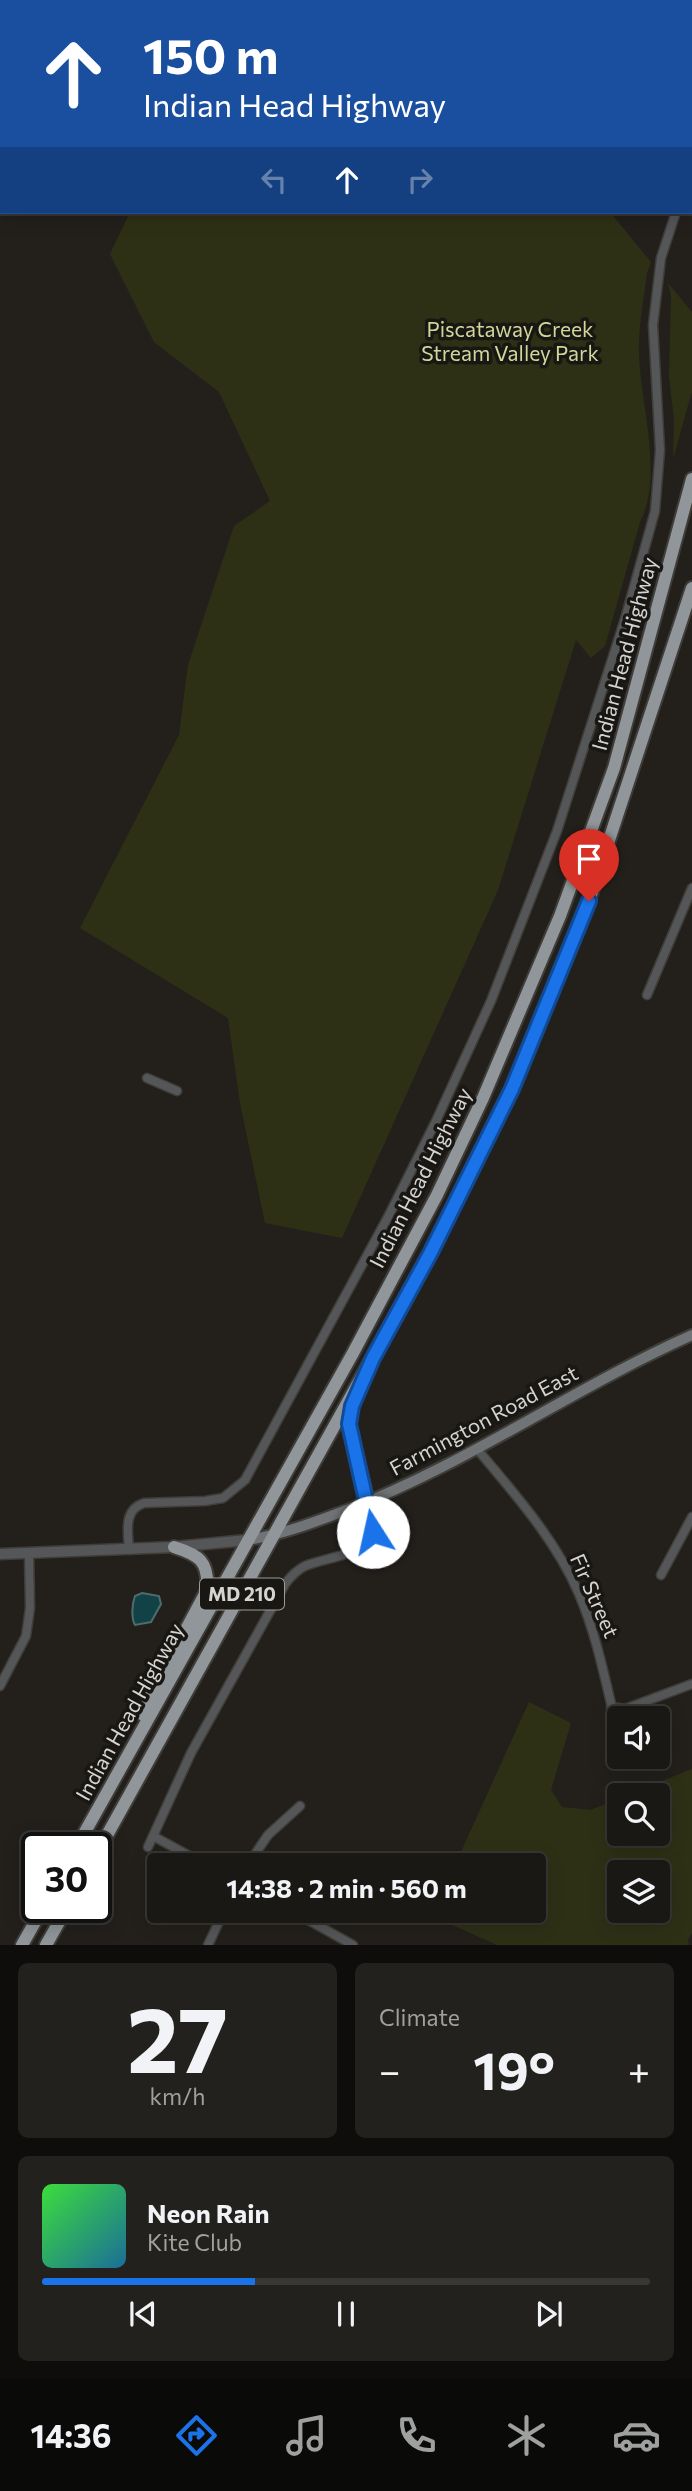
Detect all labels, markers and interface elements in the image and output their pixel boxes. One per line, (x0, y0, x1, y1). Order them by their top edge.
text: 150 m (143, 24, 278, 84)
icon: ahead (28, 28, 119, 119)
text: Indian Head Highway (143, 84, 446, 124)
icon: left (255, 161, 293, 199)
icon: ahead (328, 161, 366, 199)
icon: right (401, 161, 439, 199)
park label: Piscataway Creek Stream Valley Park (421, 316, 599, 365)
street label: Indian Head Highway (586, 554, 661, 753)
pin (559, 829, 619, 901)
icon: arrive (570, 840, 608, 878)
street label: Indian Head Highway (363, 1083, 476, 1272)
street label: Farmington Road East (385, 1359, 582, 1480)
position arrow (336, 1495, 410, 1569)
street label: Fir Street (566, 1550, 625, 1641)
road number: MD 210 (200, 1578, 284, 1610)
street label: Indian Head Highway (70, 1618, 188, 1804)
map controls (607, 1706, 670, 1923)
button: sound (607, 1706, 670, 1769)
button: search (607, 1783, 670, 1846)
speed limit sign: 30 (21, 1832, 112, 1923)
button: layers (607, 1860, 670, 1923)
text: 14:38 · 2 min · 560 m (226, 1872, 467, 1903)
text: 27 (127, 1980, 228, 2092)
text: Climate (379, 2003, 460, 2031)
text: 19° (473, 2037, 555, 2101)
text: − (379, 2046, 401, 2093)
text: + (628, 2046, 650, 2093)
text: km/h (150, 2082, 205, 2110)
text: Neon Rain (147, 2197, 270, 2228)
text: Kite Club (147, 2228, 242, 2256)
icon: previous (124, 2295, 162, 2333)
icon: pause (327, 2295, 365, 2333)
icon: next (530, 2295, 568, 2333)
icon: directions (172, 2411, 221, 2460)
icon: music (282, 2411, 331, 2460)
icon: phone (392, 2411, 441, 2460)
icon: climate (502, 2411, 551, 2460)
icon: car (612, 2411, 661, 2460)
text: 14:36 (31, 2415, 111, 2455)

